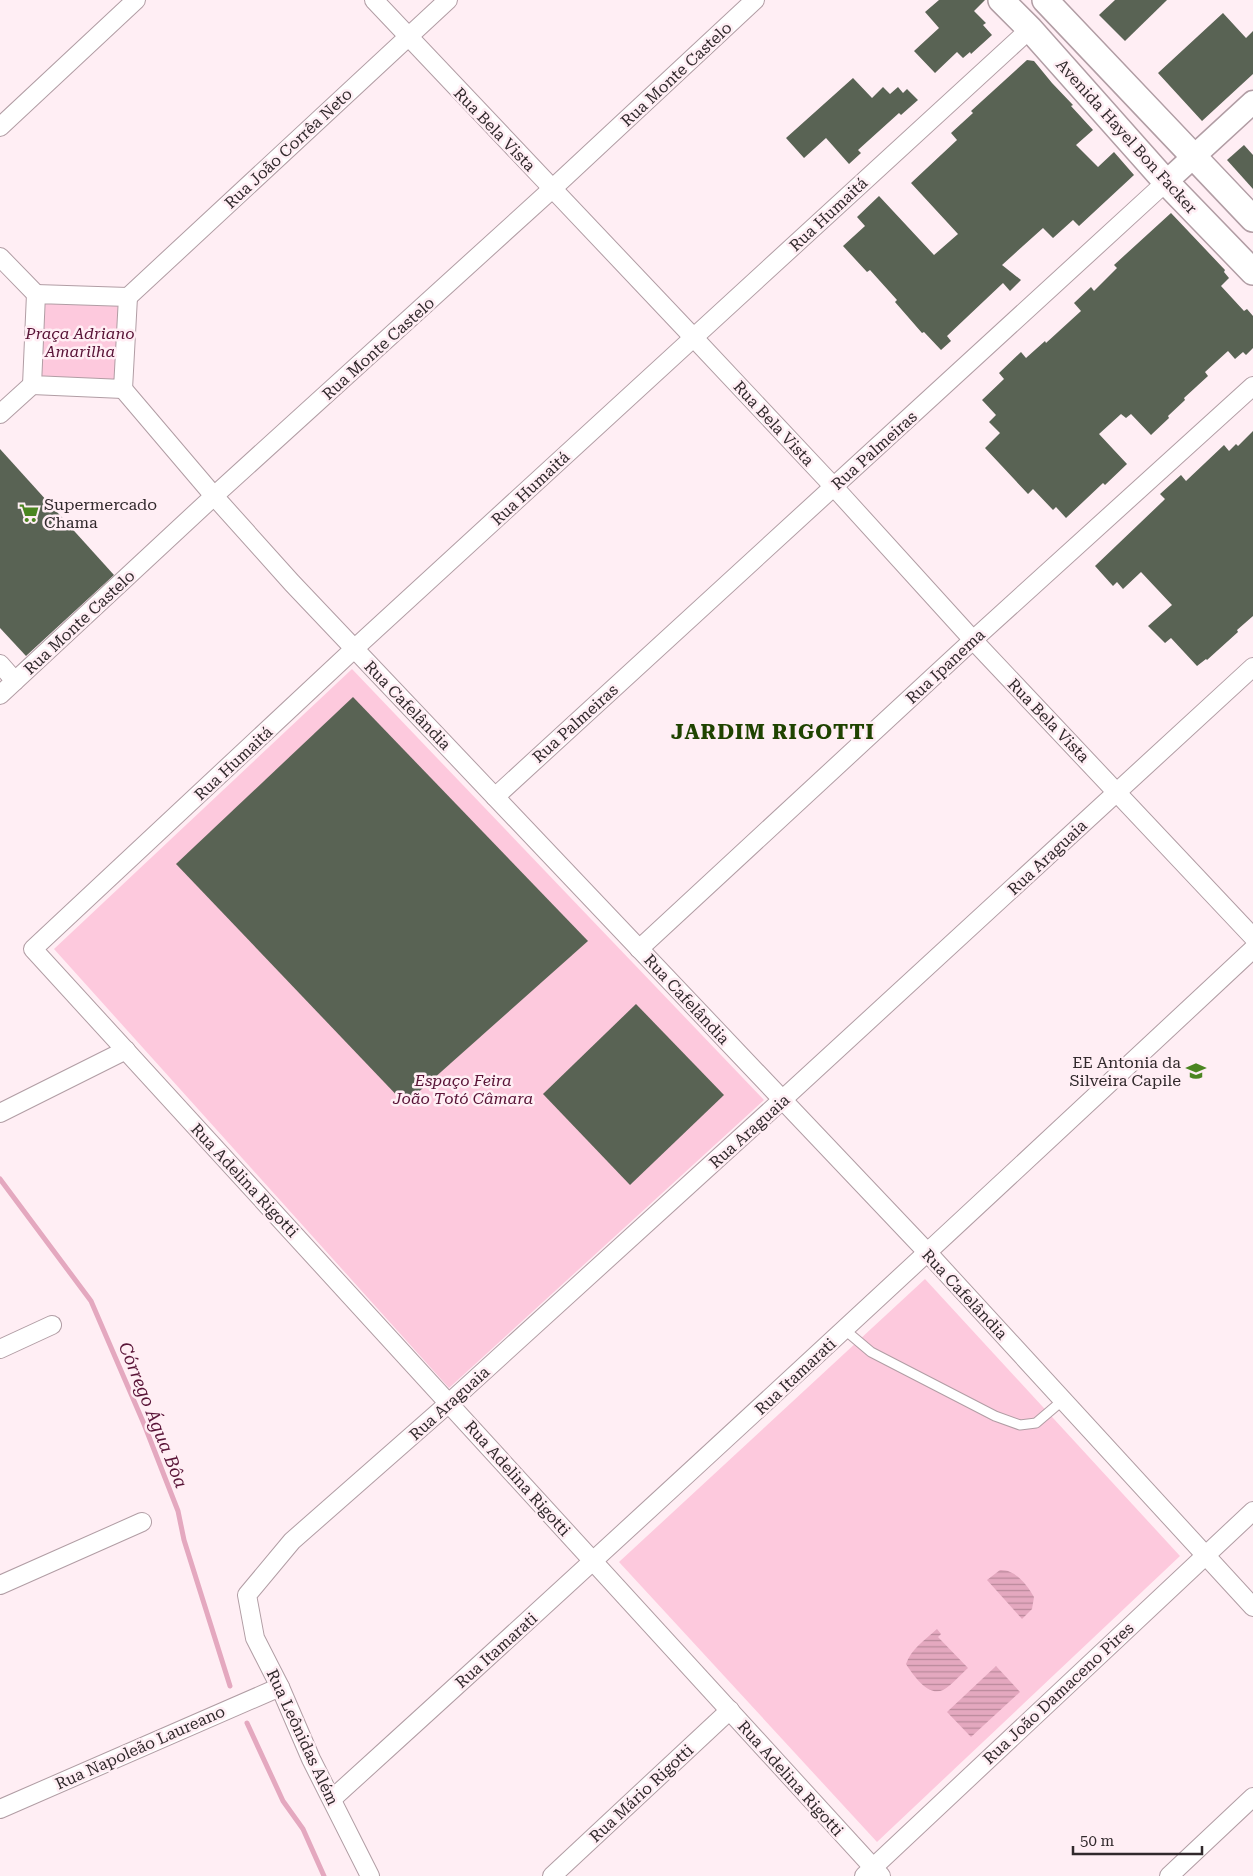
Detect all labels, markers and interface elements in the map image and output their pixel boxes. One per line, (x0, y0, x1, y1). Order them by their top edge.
street label: Rua Monte Castelo (617, 18, 736, 131)
street label: Avenida Hayel Bon Facker (1052, 55, 1201, 218)
street label: Rua João Corrêa Neto (221, 84, 356, 212)
street label: Rua Bela Vista (450, 84, 540, 175)
street label: Rua Humaitá (785, 173, 872, 255)
street label: Rua Monte Castelo (318, 293, 438, 404)
park label: Praça Adriano Amarilha (24, 324, 135, 361)
street label: Rua Bela Vista (729, 377, 818, 470)
street label: Rua Palmeiras (828, 407, 921, 494)
street label: Rua Humaitá (487, 447, 574, 529)
place label: Supermercado Chama (44, 495, 157, 532)
supermarket icon: Supermercado Chama (18, 502, 40, 524)
street label: Rua Monte Castelo (20, 566, 139, 679)
street label: Rua Ipanema (902, 625, 989, 708)
street label: Rua Cafelândia (360, 657, 455, 754)
street label: Rua Bela Vista (1004, 675, 1094, 766)
street label: Rua Palmeiras (529, 680, 622, 767)
district label: JARDIM RIGOTTI (671, 720, 875, 744)
street label: Rua Humaitá (190, 722, 277, 804)
street label: Rua Araguaia (1004, 816, 1091, 899)
street label: Rua Cafelândia (640, 950, 734, 1049)
place label: EE Antonia da Silveira Capile (1070, 1053, 1181, 1090)
school or university icon: EE Antonia da Silveira Capile (1185, 1060, 1207, 1082)
park label: Espaço Feira João Totó Câmara (392, 1071, 533, 1108)
street label: Rua Araguaia (705, 1090, 794, 1172)
street label: Rua Adelina Rigotti (187, 1120, 302, 1241)
street label: Rua Cafelândia (918, 1245, 1012, 1344)
street label: Rua Itamarati (751, 1334, 840, 1419)
water label: Córrego Água Bôa (115, 1339, 192, 1491)
street label: Rua Araguaia (405, 1362, 494, 1444)
street label: Rua Adelina Rigotti (461, 1417, 574, 1540)
street label: Rua Itamarati (452, 1609, 541, 1692)
street label: Rua João Damaceno Pires (979, 1618, 1138, 1768)
street label: Rua Leônidas Além (263, 1666, 343, 1809)
street label: Rua Napoleão Laureano (52, 1701, 228, 1793)
street label: Rua Adelina Rigotti (734, 1717, 847, 1840)
street label: Rua Mário Rigotti (586, 1740, 697, 1846)
scale bar (1073, 1824, 1202, 1856)
text: 50 m (1080, 1832, 1115, 1850)

